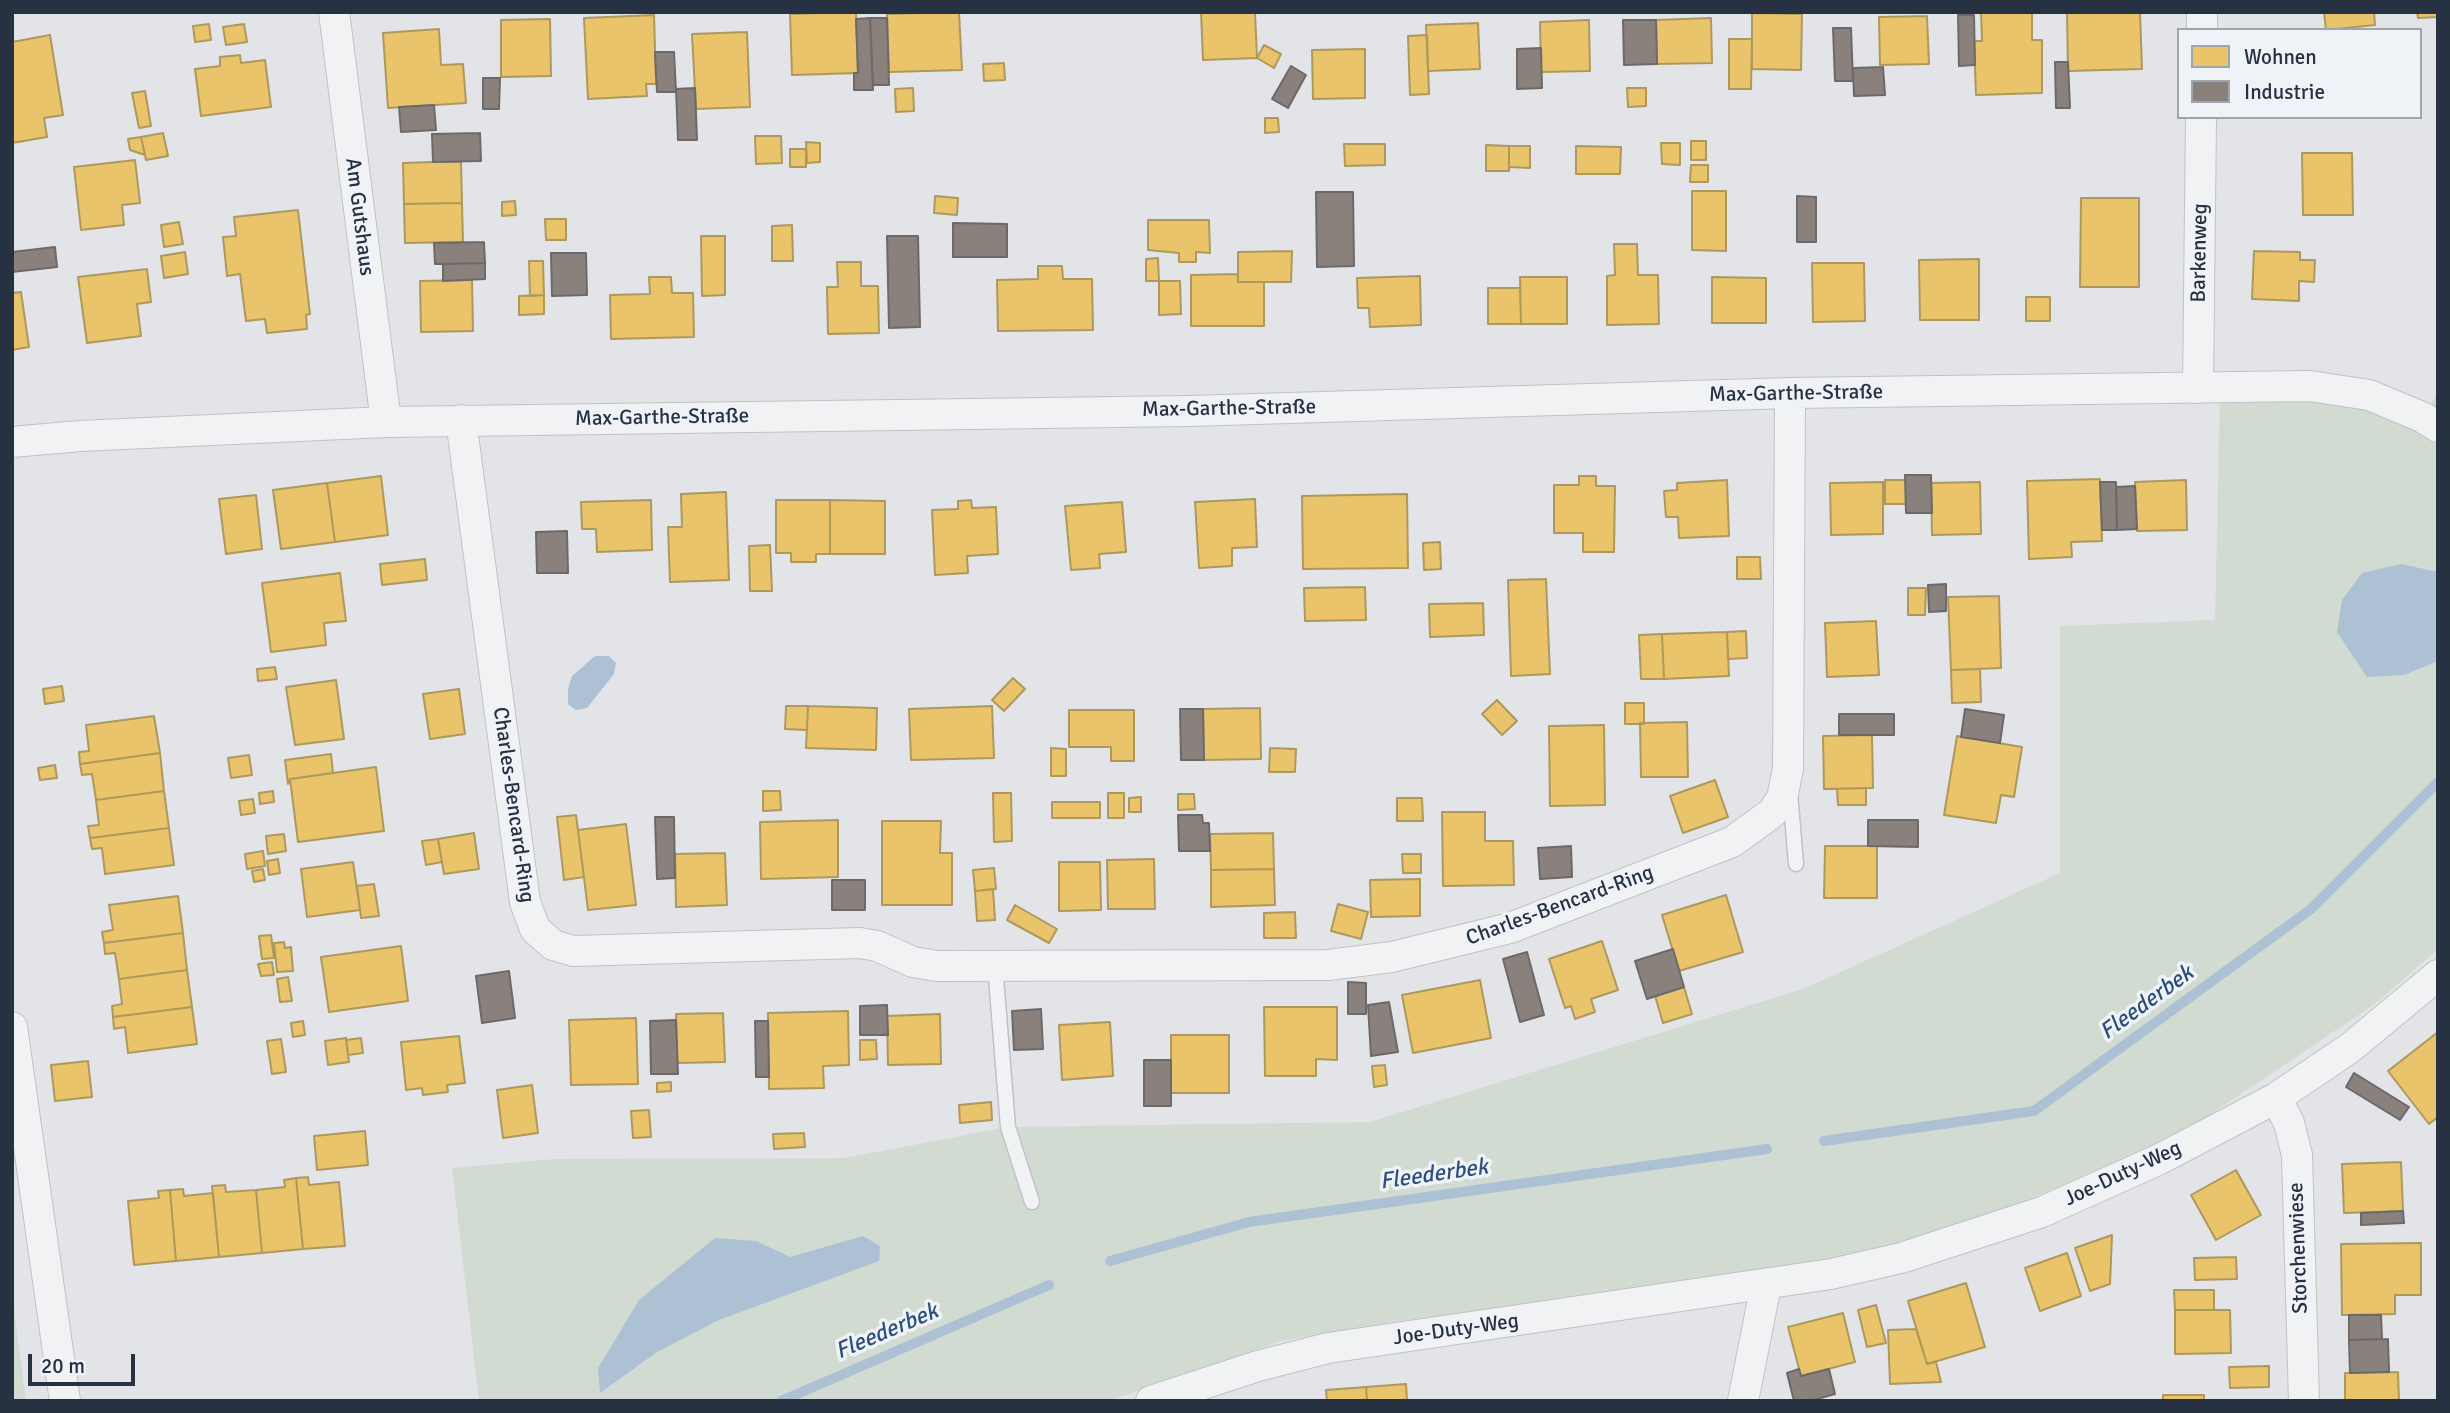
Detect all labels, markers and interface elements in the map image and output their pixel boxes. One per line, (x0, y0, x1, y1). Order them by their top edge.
legend (2177, 28, 2422, 119)
text: Wohnen (2244, 44, 2317, 70)
text: Industrie (2244, 79, 2325, 105)
street label: Am Gutshaus (339, 157, 379, 277)
street label: Barkenweg (2187, 203, 2213, 303)
street label: Max-Garthe-Straße (1709, 380, 1883, 408)
street label: Max-Garthe-Straße (1142, 395, 1316, 423)
street label: Max-Garthe-Straße (575, 404, 749, 432)
street label: Charles-Bencard-Ring (487, 705, 539, 905)
street label: Charles-Bencard-Ring (1463, 860, 1657, 952)
water label: Fleederbek (2095, 960, 2199, 1046)
street label: Joe-Duty-Weg (2060, 1136, 2186, 1212)
water label: Fleederbek (1378, 1154, 1490, 1196)
street label: Storchenwiese (2284, 1182, 2314, 1314)
water label: Fleederbek (831, 1298, 943, 1366)
street label: Joe-Duty-Weg (1392, 1309, 1520, 1351)
scale bar (32, 1340, 138, 1384)
text: 20 m (41, 1353, 85, 1379)

